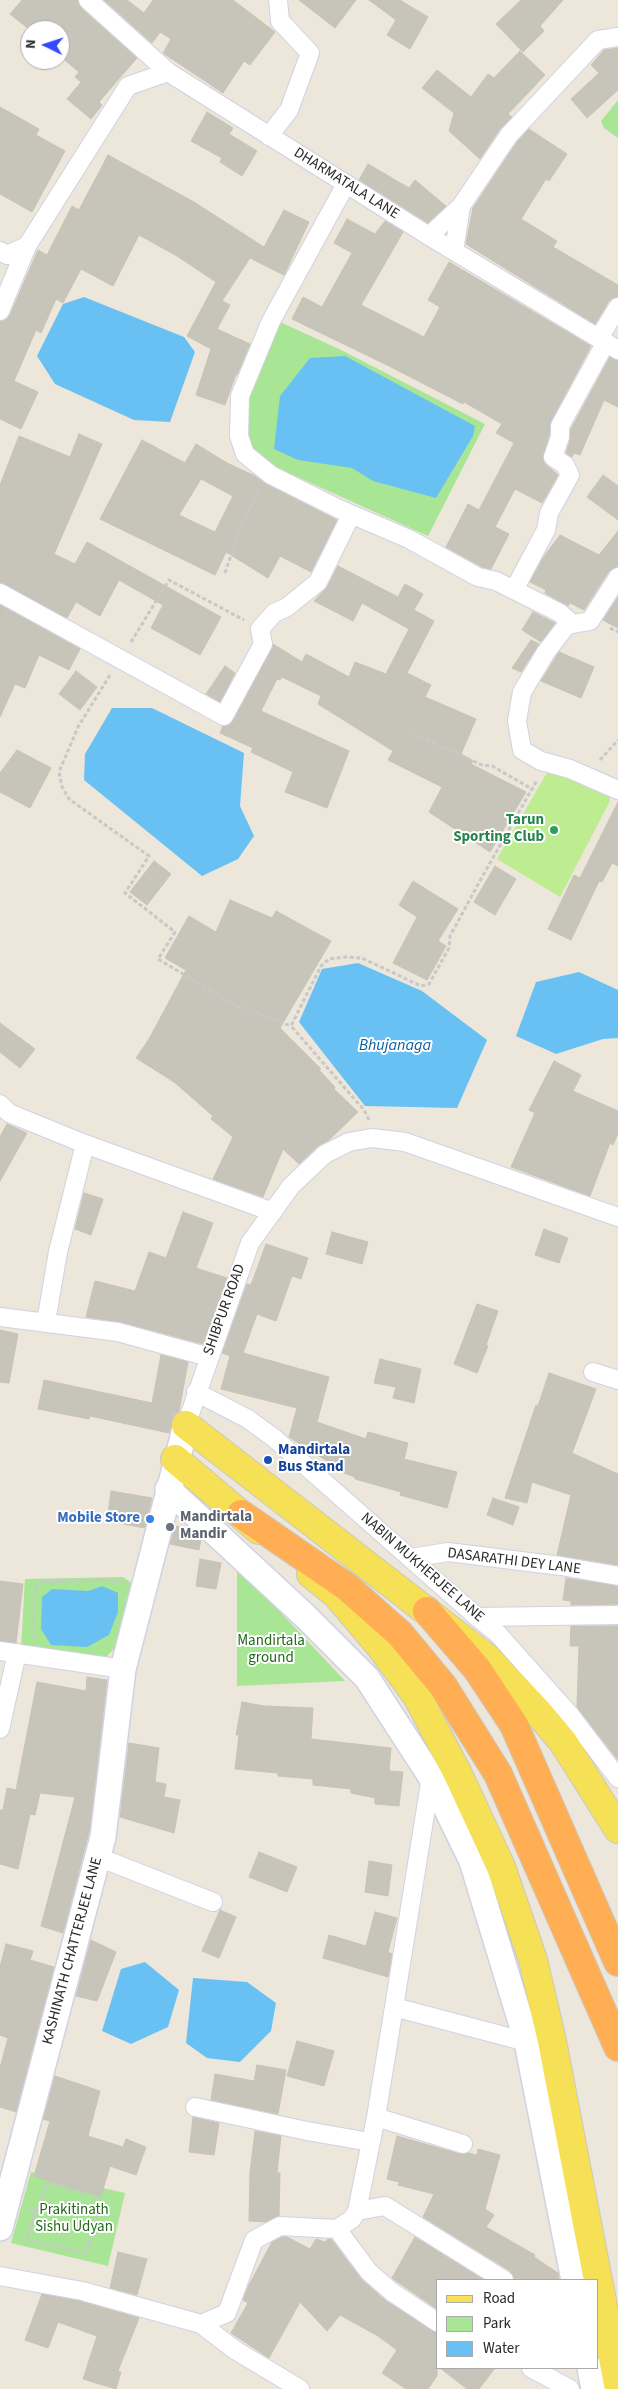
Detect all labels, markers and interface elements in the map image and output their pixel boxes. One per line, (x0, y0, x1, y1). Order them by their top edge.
north arrow (20, 20, 70, 70)
text: N (21, 39, 41, 49)
street label: DHARMATALA LANE (290, 144, 402, 224)
place label: Tarun Sporting Club (453, 812, 544, 847)
marker: Tarun Sporting Club (548, 824, 560, 836)
water label: Bhujanaga (359, 1036, 431, 1056)
street label: SHIBPUR ROAD (200, 1262, 250, 1358)
place label: Mandirtala Bus Stand (278, 1442, 350, 1477)
marker: Mandirtala Bus Stand (262, 1454, 274, 1466)
place label: Mandirtala Mandir (180, 1509, 252, 1544)
place label: Mobile Store (57, 1510, 140, 1528)
street label: NABIN MUKHERJEE LANE (357, 1510, 487, 1626)
marker: Mobile Store (144, 1513, 156, 1525)
marker: Mandirtala Mandir (164, 1521, 176, 1533)
street label: DASARATHI DEY LANE (446, 1545, 582, 1579)
park label: Mandirtala ground (237, 1633, 305, 1668)
street label: KASHINATH CHATTERJEE LANE (39, 1855, 107, 2047)
park label: Prakitinath Sishu Udyan (35, 2202, 113, 2237)
legend (436, 2279, 598, 2369)
text: Road (483, 2288, 515, 2309)
text: Park (483, 2313, 511, 2334)
text: Water (483, 2338, 519, 2359)

